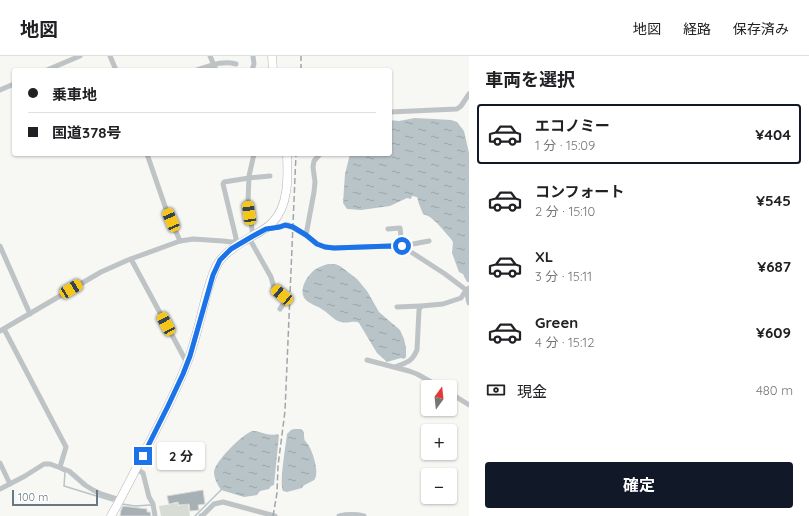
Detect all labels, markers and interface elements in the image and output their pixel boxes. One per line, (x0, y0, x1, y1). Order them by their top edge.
text: 地図 (20, 17, 58, 41)
text: 地図 (633, 20, 661, 38)
text: 経路 (683, 20, 711, 38)
text: 保存済み (733, 20, 789, 38)
text: 車両を選択 (485, 68, 575, 91)
text: 乗車地 (52, 85, 97, 104)
icon: car (487, 116, 523, 152)
text: エコノミー (535, 116, 610, 135)
text: 国道378号 (52, 123, 122, 142)
text: ¥404 (755, 125, 791, 144)
text: 1 分 · 15:09 (535, 137, 595, 153)
icon: car (487, 182, 523, 218)
text: コンフォート (535, 182, 625, 201)
text: ¥545 (756, 191, 791, 210)
car (241, 200, 257, 226)
text: 2 分 · 15:10 (535, 203, 595, 219)
car (161, 207, 181, 233)
route start (393, 237, 411, 255)
text: XL (535, 247, 553, 266)
icon: car (487, 248, 523, 284)
text: ¥687 (757, 257, 791, 276)
text: 3 分 · 15:11 (535, 268, 592, 284)
car (58, 278, 84, 300)
car (269, 283, 295, 307)
car (155, 311, 177, 337)
text: Green (535, 313, 578, 332)
icon: car (487, 314, 523, 350)
text: ¥609 (756, 323, 791, 342)
text: 4 分 · 15:12 (535, 334, 594, 350)
icon: cash (485, 379, 507, 401)
north arrow (421, 380, 457, 416)
map controls (421, 380, 457, 504)
text: 現金 (517, 382, 547, 401)
text: 480 m (756, 382, 793, 398)
button: + (421, 424, 457, 460)
callout: 2 分 (157, 442, 205, 470)
route end (134, 447, 152, 465)
text: 2 分 (169, 448, 193, 464)
button: 確定 (485, 462, 793, 508)
button: − (421, 468, 457, 504)
scale bar (12, 488, 98, 507)
text: 100 m (18, 490, 48, 504)

